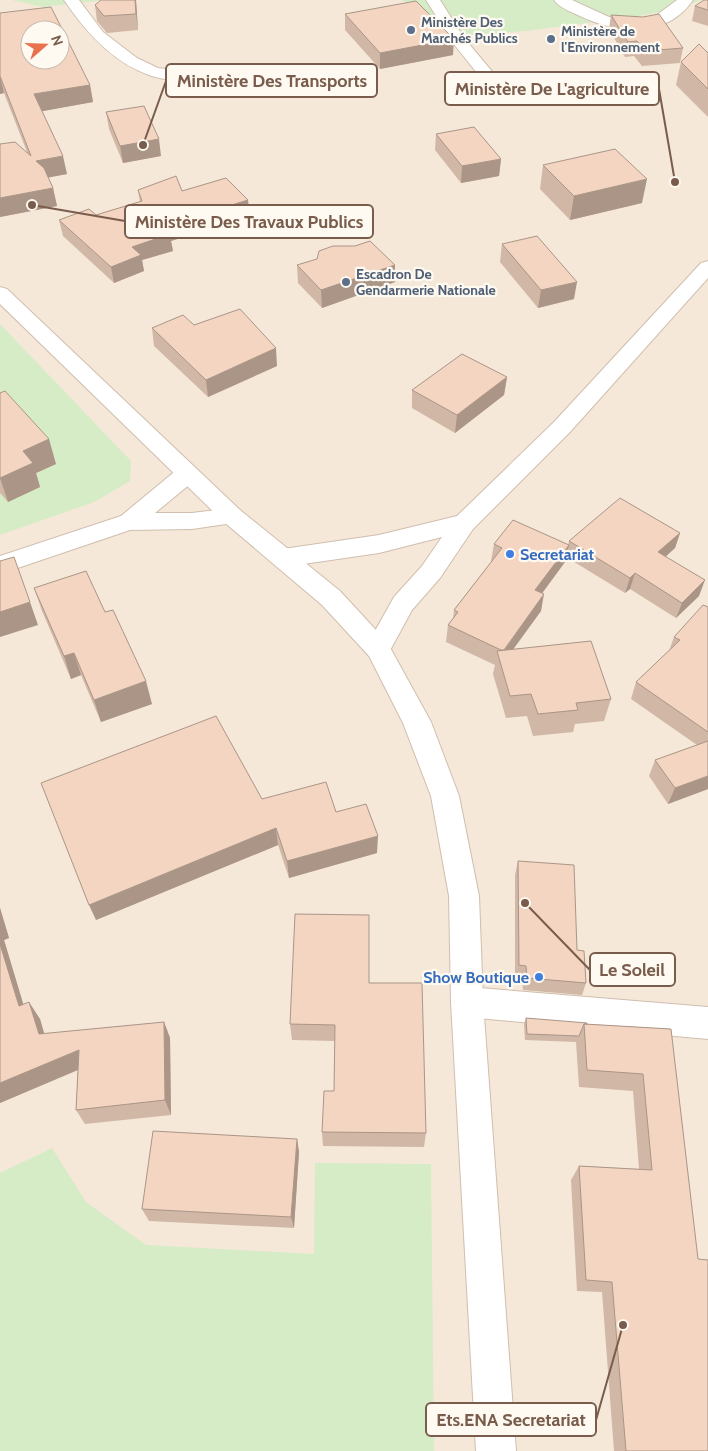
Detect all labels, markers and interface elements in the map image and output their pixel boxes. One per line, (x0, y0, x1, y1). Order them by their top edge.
place label: Ministère Des Marchés Publics (421, 13, 518, 47)
north arrow (20, 20, 70, 70)
place label: Ministère de l'Environnement (561, 22, 660, 56)
marker: Ministère Des Marchés Publics (405, 24, 417, 36)
text: N (47, 33, 67, 48)
marker: Ministère de l'Environnement (545, 33, 557, 45)
callout: Ministère Des Transports (166, 64, 377, 97)
text: Ministère Des Transports (177, 70, 368, 92)
callout: Ministère De L'agriculture (445, 72, 659, 105)
text: Ministère De L'agriculture (455, 78, 649, 100)
callout: Ministère Des Travaux Publics (125, 205, 373, 238)
text: Ministère Des Travaux Publics (135, 211, 364, 233)
place label: Escadron De Gendarmerie Nationale (356, 265, 496, 299)
marker: Escadron De Gendarmerie Nationale (340, 276, 352, 288)
place label: Secretariat (520, 545, 595, 564)
marker: Secretariat (504, 548, 516, 560)
callout: Le Soleil (590, 953, 675, 986)
text: Le Soleil (599, 959, 665, 981)
place label: Show Boutique (423, 968, 529, 987)
marker: Show Boutique (533, 971, 545, 983)
callout: Ets.ENA Secretariat (426, 1403, 596, 1436)
text: Ets.ENA Secretariat (436, 1409, 586, 1431)

